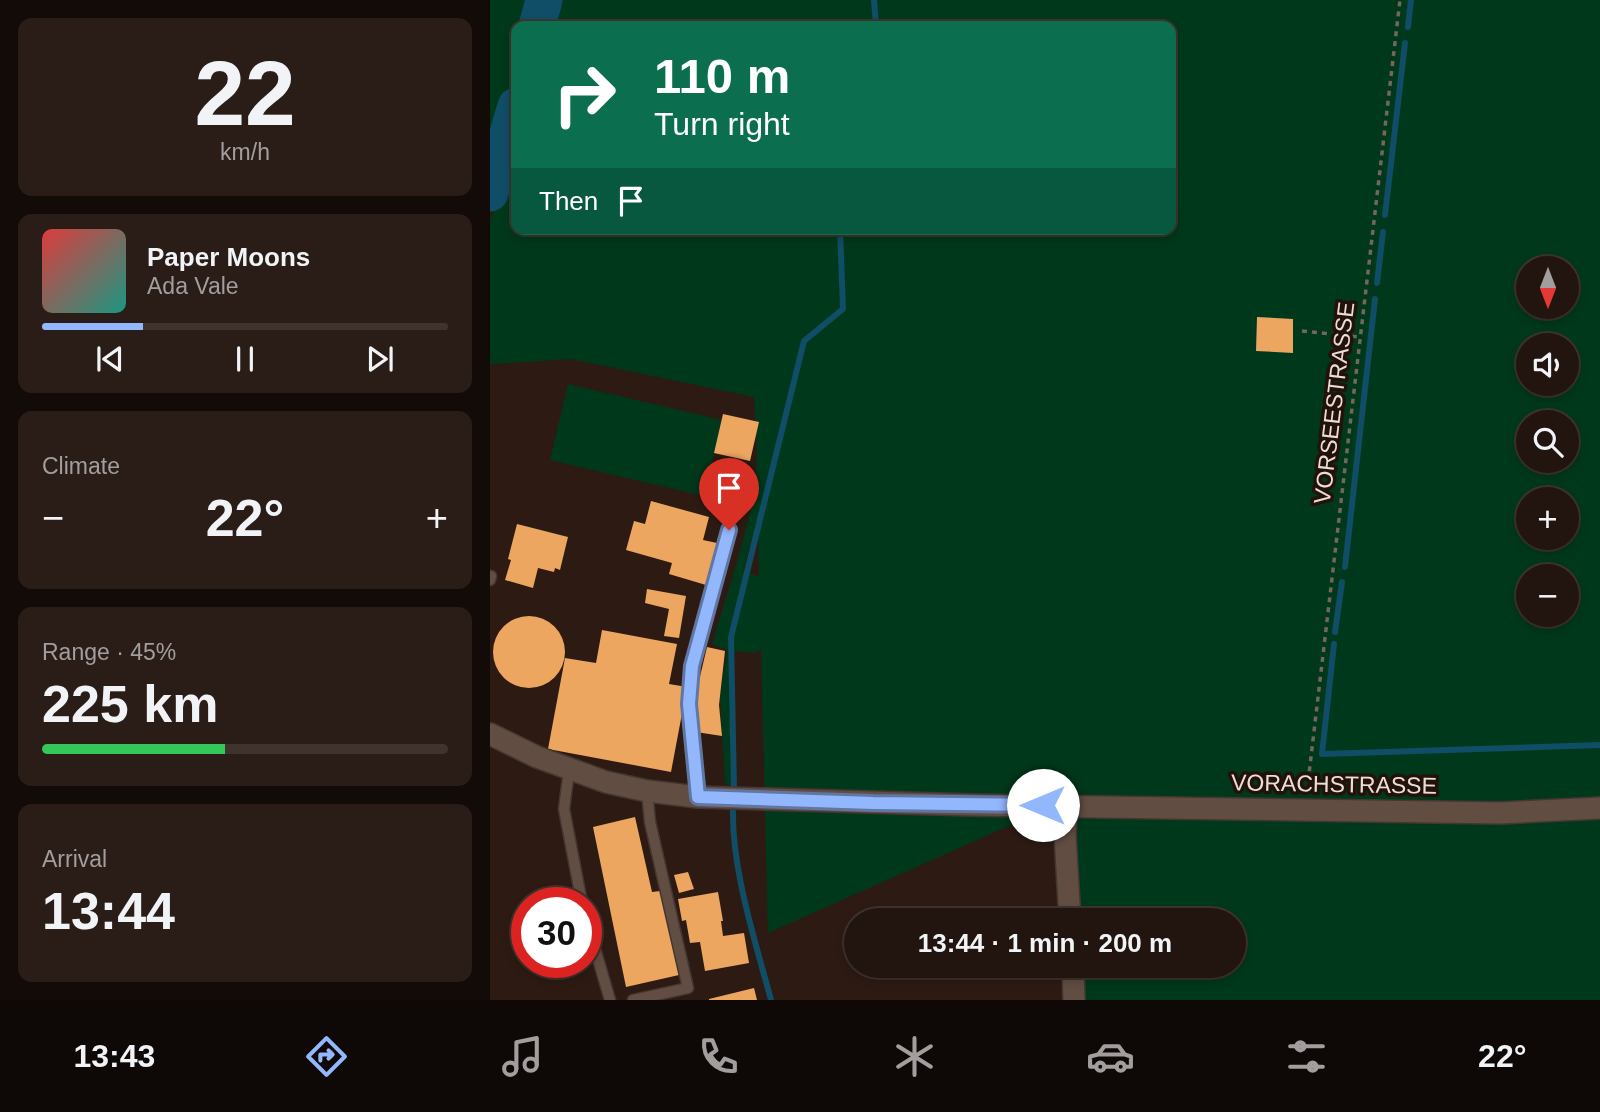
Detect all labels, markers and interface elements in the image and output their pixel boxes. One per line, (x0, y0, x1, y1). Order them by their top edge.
text: 22 (194, 43, 296, 144)
icon: right (539, 49, 630, 140)
text: 110 m (654, 49, 790, 103)
text: Turn right (654, 106, 790, 142)
text: km/h (220, 139, 270, 165)
icon: arrive (612, 182, 650, 220)
text: Then (539, 186, 598, 216)
text: Paper Moons (147, 242, 310, 272)
north arrow (1516, 256, 1578, 318)
map controls (1516, 256, 1579, 627)
text: Ada Vale (147, 273, 239, 299)
street label: VORSEESTRASSE (1309, 301, 1359, 505)
button: sound (1516, 333, 1579, 396)
icon: previous (91, 340, 129, 378)
icon: pause (226, 340, 264, 378)
icon: next (361, 340, 399, 378)
button: search (1516, 410, 1579, 473)
text: Climate (42, 453, 120, 479)
pin (699, 458, 759, 530)
icon: arrive (710, 469, 748, 507)
button: + (1516, 487, 1579, 550)
text: 22° (206, 489, 284, 547)
text: − (42, 497, 64, 539)
text: + (426, 497, 448, 539)
button: − (1516, 564, 1579, 627)
text: Range · 45% (42, 639, 176, 665)
text: 225 km (42, 675, 218, 733)
position arrow (1006, 768, 1080, 842)
street label: VORACHSTRASSE (1231, 769, 1437, 799)
text: Arrival (42, 846, 107, 872)
text: 13:44 (42, 882, 175, 940)
speed limit sign: 30 (511, 887, 602, 978)
text: 13:44 · 1 min · 200 m (918, 928, 1172, 958)
icon: directions (302, 1032, 351, 1081)
icon: music (498, 1032, 547, 1081)
icon: phone (694, 1032, 743, 1081)
icon: climate (890, 1032, 939, 1081)
icon: car (1086, 1032, 1135, 1081)
icon: filters (1282, 1032, 1331, 1081)
text: 13:43 (73, 1038, 155, 1074)
text: 22° (1478, 1038, 1527, 1074)

